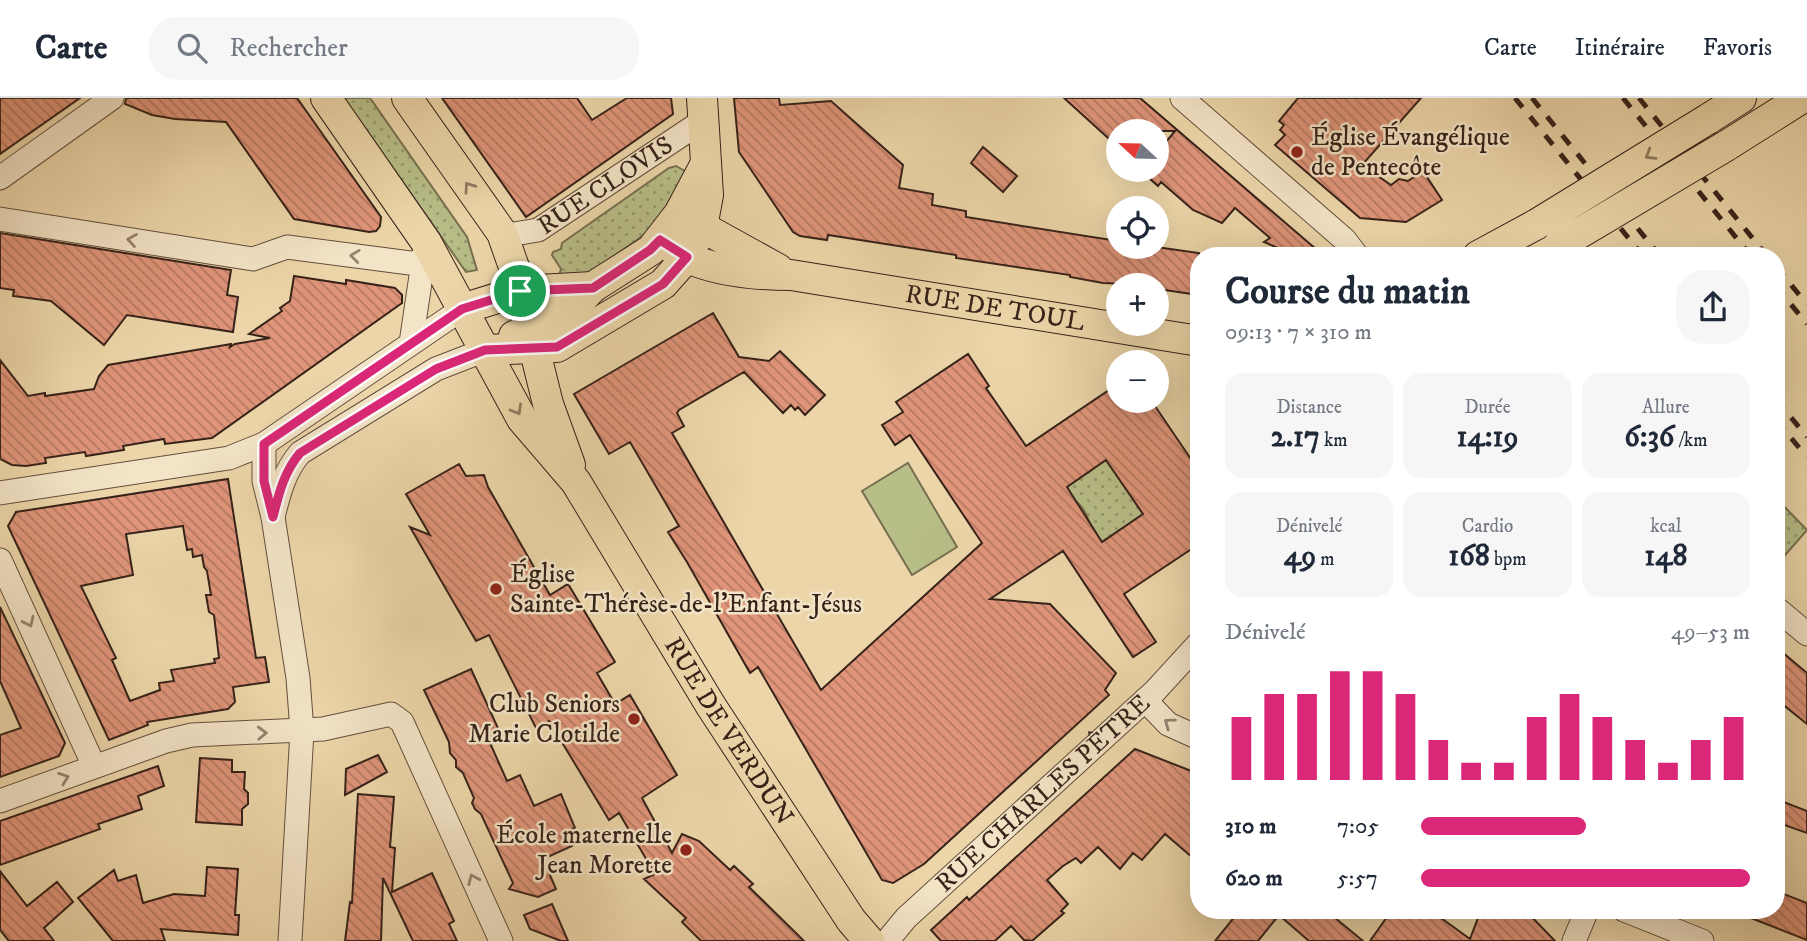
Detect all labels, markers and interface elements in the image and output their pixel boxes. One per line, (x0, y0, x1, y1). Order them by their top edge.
search box (149, 17, 639, 80)
text: Carte (35, 28, 107, 69)
icon: search (173, 29, 211, 67)
text: Rechercher (229, 32, 348, 65)
text: Carte (1484, 33, 1537, 63)
text: Itinéraire (1575, 33, 1665, 63)
text: Favoris (1703, 33, 1772, 63)
north arrow (1106, 119, 1169, 182)
map controls (1106, 119, 1169, 413)
place label: Église Évangélique de Pentecôte (1311, 121, 1510, 184)
street label: RUE CLOVIS (531, 129, 679, 242)
marker: Église Évangélique de Pentecôte (1289, 144, 1305, 160)
one-way arrow (1644, 146, 1657, 159)
one-way arrow (465, 182, 478, 195)
button: locate (1106, 196, 1169, 259)
one-way arrow (126, 232, 138, 247)
one-way arrow (349, 249, 361, 264)
pin (490, 261, 550, 321)
text: Course du matin (1225, 268, 1470, 316)
button: share (1676, 270, 1750, 344)
icon: arrive (501, 272, 539, 310)
button: + (1106, 273, 1169, 336)
street label: RUE DE TOUL (903, 277, 1087, 339)
text: 09:13 · 7 × 310 m (1225, 318, 1372, 347)
button: − (1106, 350, 1169, 413)
text: Distance (1276, 396, 1342, 419)
text: Durée (1464, 396, 1511, 419)
text: Allure (1642, 396, 1690, 419)
one-way arrow (509, 403, 522, 416)
text: 2.17 (1271, 419, 1320, 456)
text: 14:19 (1456, 419, 1519, 456)
text: 6:36 (1624, 419, 1674, 456)
text: km (1320, 429, 1348, 452)
text: /km (1674, 429, 1707, 452)
text: Dénivelé (1276, 515, 1342, 538)
text: Cardio (1462, 515, 1513, 538)
text: kcal (1650, 515, 1681, 538)
text: 49 (1284, 538, 1316, 575)
text: 168 (1448, 538, 1490, 575)
text: 148 (1644, 538, 1687, 575)
text: m (1316, 548, 1334, 571)
text: bpm (1490, 548, 1527, 571)
place label: Église Sainte-Thérèse-de-l'Enfant-Jésus (510, 558, 862, 621)
marker: Église Sainte-Thérèse-de-l'Enfant-Jésus (488, 581, 504, 597)
one-way arrow (21, 615, 35, 627)
text: Dénivelé (1225, 618, 1306, 647)
text: 49–53 m (1671, 618, 1750, 647)
street label: RUE DE VERDUN (657, 631, 801, 832)
street label: RUE CHARLES PÊTRE (929, 687, 1157, 900)
place label: Club Seniors Marie Clotilde (468, 688, 620, 751)
marker: Club Seniors Marie Clotilde (626, 711, 642, 727)
one-way arrow (1165, 718, 1177, 731)
one-way arrow (257, 725, 268, 740)
one-way arrow (58, 772, 70, 786)
text: 310 m (1225, 812, 1277, 841)
text: 7:05 (1337, 812, 1379, 841)
place label: École maternelle Jean Morette (496, 819, 672, 882)
marker: École maternelle Jean Morette (678, 842, 694, 858)
text: 620 m (1225, 864, 1283, 893)
text: 5:57 (1337, 864, 1378, 893)
one-way arrow (467, 874, 481, 886)

